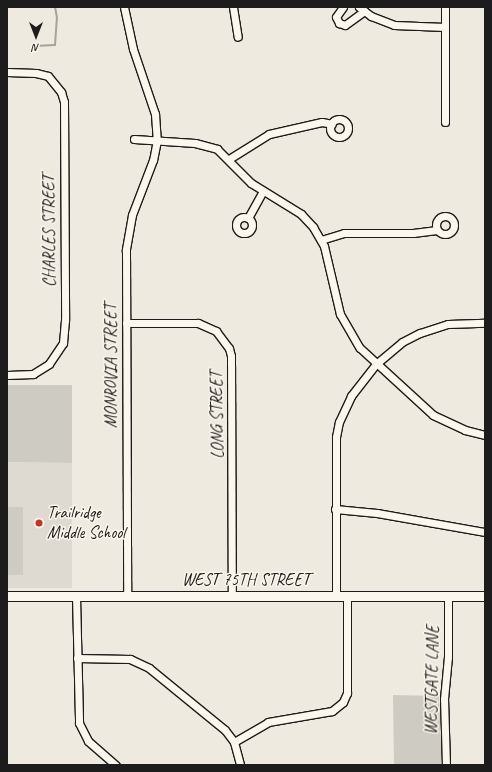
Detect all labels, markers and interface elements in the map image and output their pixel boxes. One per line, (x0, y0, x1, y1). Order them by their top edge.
north arrow (16, 16, 56, 56)
text: N (33, 41, 39, 55)
street label: CHARLES STREET (39, 175, 59, 287)
street label: MONROVIA STREET (101, 304, 121, 428)
street label: LONG STREET (206, 371, 228, 459)
place label: Trailridge Middle School (47, 503, 125, 543)
marker: Trailridge Middle School (34, 518, 44, 528)
street label: WEST 75TH STREET (182, 570, 310, 590)
street label: WESTGATE LANE (421, 626, 443, 734)

